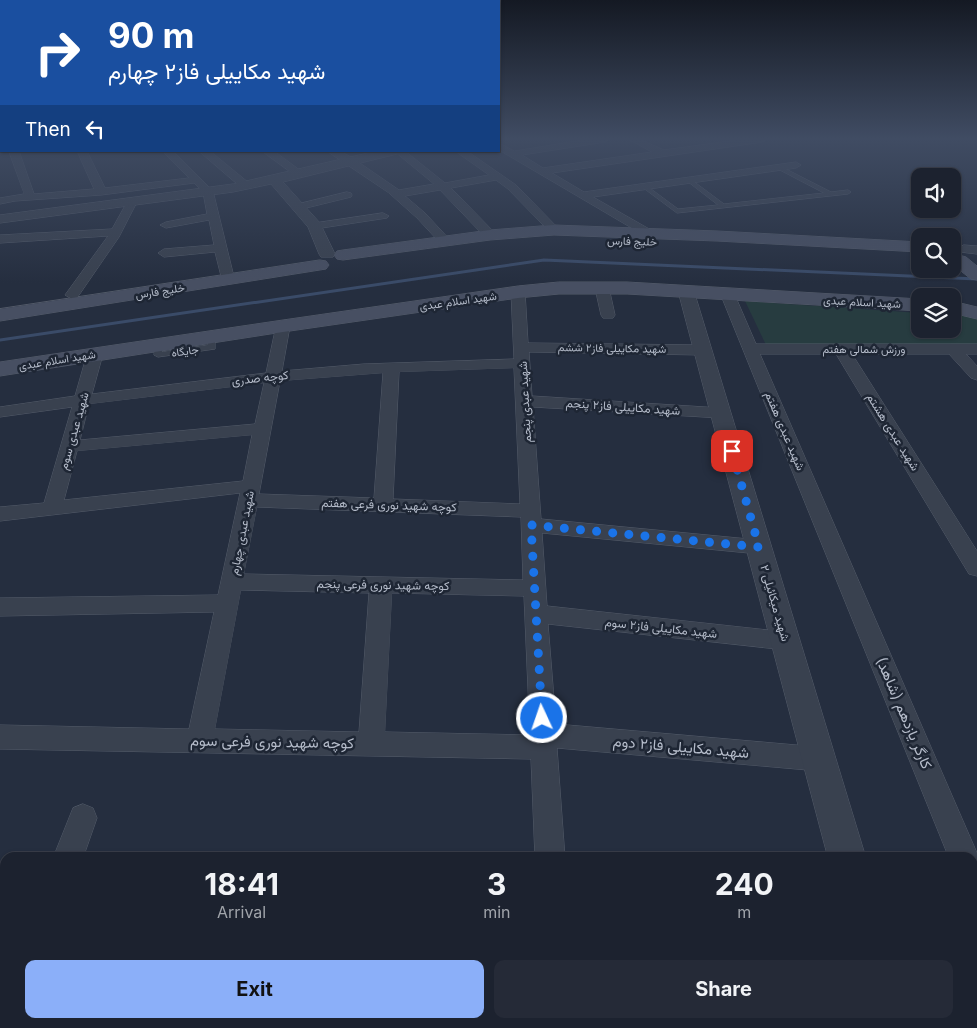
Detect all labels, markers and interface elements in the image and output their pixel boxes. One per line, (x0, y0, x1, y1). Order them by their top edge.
text: 90 m (108, 14, 195, 56)
icon: right (25, 20, 90, 85)
text: شهید مکاییلی فاز۲ چهارم (108, 58, 325, 84)
icon: left (81, 115, 109, 143)
text: Then (25, 118, 71, 141)
map controls (911, 168, 961, 338)
button: sound (911, 168, 961, 218)
button: search (911, 228, 961, 278)
street label: خلیج فارس (607, 233, 657, 250)
street label: خلیج فارس (134, 280, 186, 303)
button: layers (911, 288, 961, 338)
street label: شهید اسلام عبدی (419, 289, 498, 314)
street label: شهید اسلام عبدی (823, 293, 901, 312)
street label: شهید مکاییلی فاز۲ ششم (558, 340, 667, 357)
street label: جایگاه (171, 342, 199, 360)
street label: ورزش شمالی هفتم (823, 342, 905, 357)
street label: شهید اسلام عبدی (18, 347, 97, 374)
street label: شهید عبدی پنجم (515, 361, 535, 443)
street label: کوچه صدری (231, 367, 289, 389)
street label: شهید عبدی هفتم (761, 389, 809, 473)
street label: شهید عبدی سوم (55, 390, 93, 472)
street label: شهید عبدی هشتم (863, 390, 923, 474)
street label: شهید مکاییلی فاز۲ پنجم (565, 395, 681, 419)
pin (711, 430, 753, 472)
icon: arrive (718, 437, 746, 465)
street label: شهید عبدی چهارم (226, 489, 258, 577)
street label: کوچه شهید نوری فرعی هفتم (321, 495, 457, 515)
street label: شهید میکائیلی ۲ (756, 563, 794, 643)
street label: کوچه شهید نوری فرعی پنجم (317, 576, 449, 594)
street label: شهید مکاییلی فاز۲ سوم (604, 614, 718, 642)
street label: کارگر یازدهم (شاهد) (871, 654, 937, 772)
position arrow (515, 691, 567, 743)
street label: کوچه شهید نوری فرعی سوم (190, 731, 354, 753)
street label: شهید مکاییلی فاز۲ دوم (612, 731, 750, 763)
text: 18:41 (204, 866, 279, 902)
text: 3 (487, 866, 506, 902)
text: 240 (715, 866, 774, 902)
text: Arrival (217, 902, 266, 922)
text: min (483, 902, 510, 922)
text: m (737, 902, 751, 922)
button: Exit (25, 960, 484, 1018)
button: Share (494, 960, 953, 1018)

